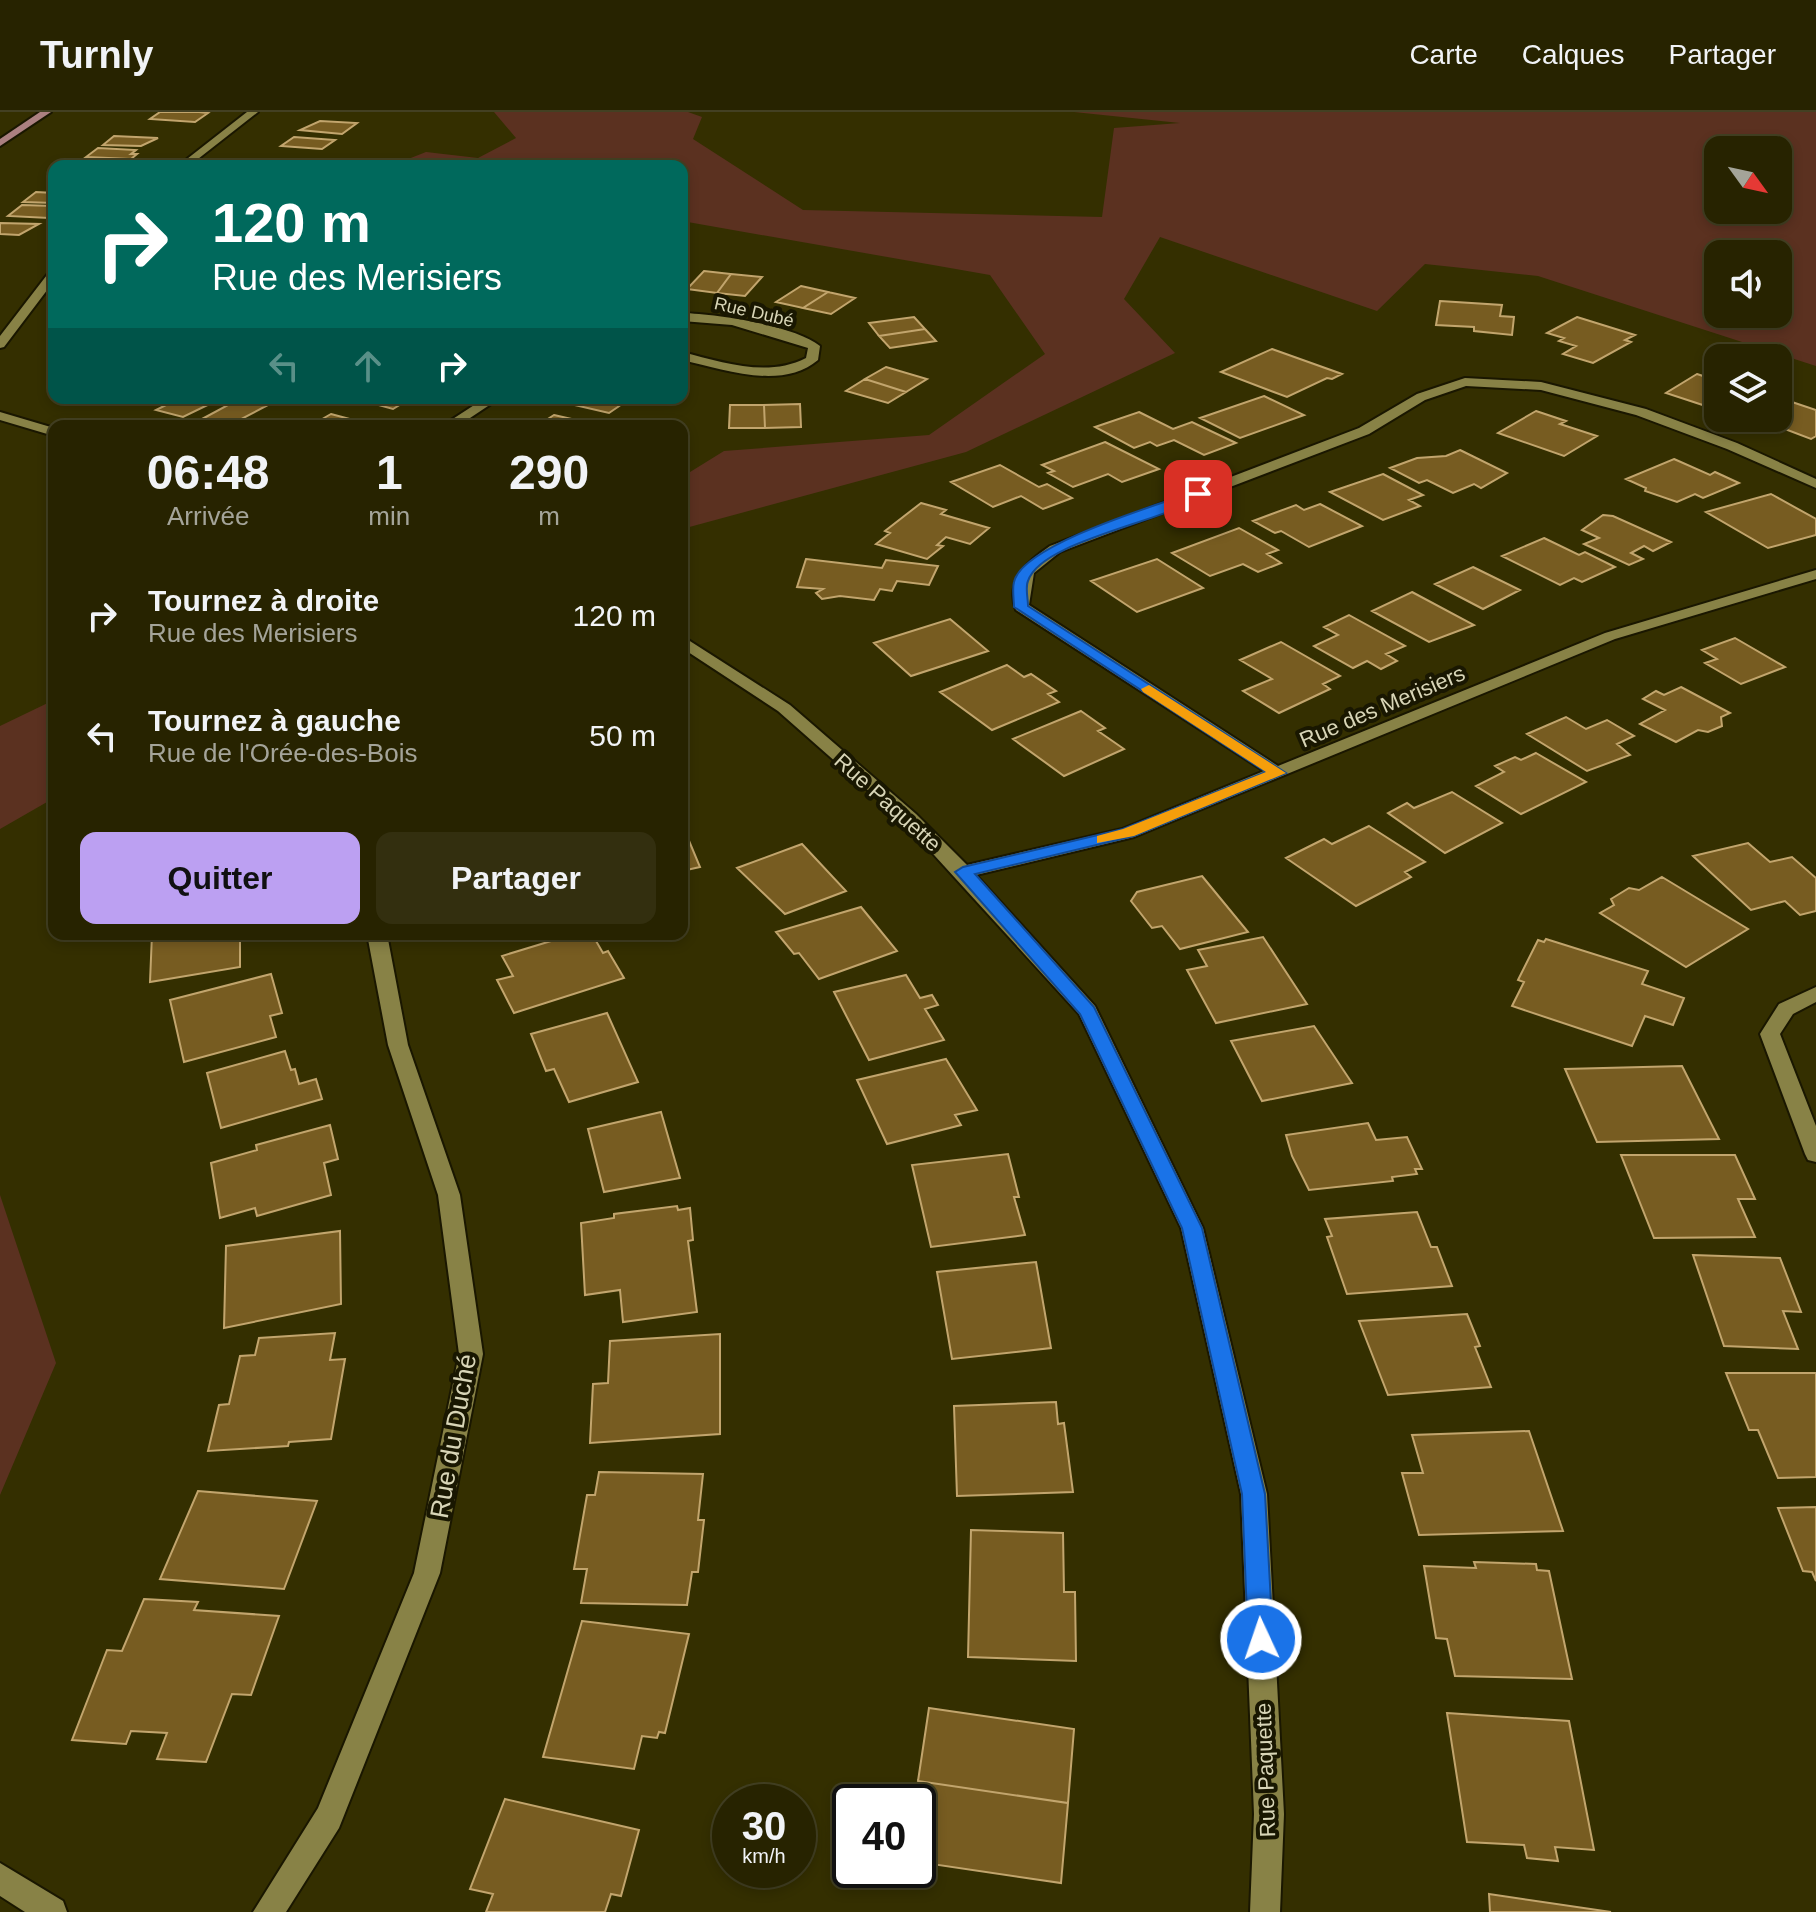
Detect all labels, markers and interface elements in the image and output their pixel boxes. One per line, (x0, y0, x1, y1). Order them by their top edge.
text: Turnly (40, 34, 153, 76)
text: Carte (1409, 39, 1478, 70)
text: Calques (1522, 39, 1625, 70)
text: Partager (1669, 39, 1776, 70)
north arrow (1704, 136, 1792, 224)
map controls (1704, 136, 1792, 432)
text: 120 m (212, 191, 371, 254)
icon: right (80, 192, 184, 296)
button: sound (1704, 240, 1792, 328)
text: Rue des Merisiers (212, 257, 502, 298)
street label: Rue Dubé (712, 293, 796, 331)
icon: left (262, 344, 306, 388)
icon: ahead (346, 344, 390, 388)
icon: right (430, 344, 474, 388)
button: layers (1704, 344, 1792, 432)
text: 06:48 (147, 446, 270, 499)
text: 1 (376, 446, 403, 499)
text: 290 (509, 446, 589, 499)
pin (1164, 460, 1232, 528)
icon: arrive (1176, 472, 1220, 516)
text: Arrivée (167, 501, 249, 531)
text: min (368, 501, 410, 531)
text: m (538, 501, 560, 531)
text: Tournez à droite (148, 584, 379, 617)
icon: right (80, 594, 124, 638)
text: 120 m (573, 599, 656, 632)
text: Rue des Merisiers (148, 618, 358, 648)
street label: Rue des Merisiers (1296, 660, 1469, 753)
text: Tournez à gauche (148, 704, 401, 737)
icon: left (80, 714, 124, 758)
text: 50 m (589, 719, 656, 752)
text: Rue de l'Orée-des-Bois (148, 738, 417, 768)
street label: Rue Paquette (829, 748, 946, 857)
button: Quitter (80, 832, 360, 924)
button: Partager (376, 832, 656, 924)
street label: Rue du Duché (424, 1352, 482, 1520)
position arrow (1219, 1597, 1303, 1681)
street label: Rue Paquette (1251, 1702, 1280, 1838)
speed limit sign: 40 (832, 1784, 936, 1888)
text: 30 (742, 1804, 786, 1848)
text: km/h (742, 1845, 786, 1867)

